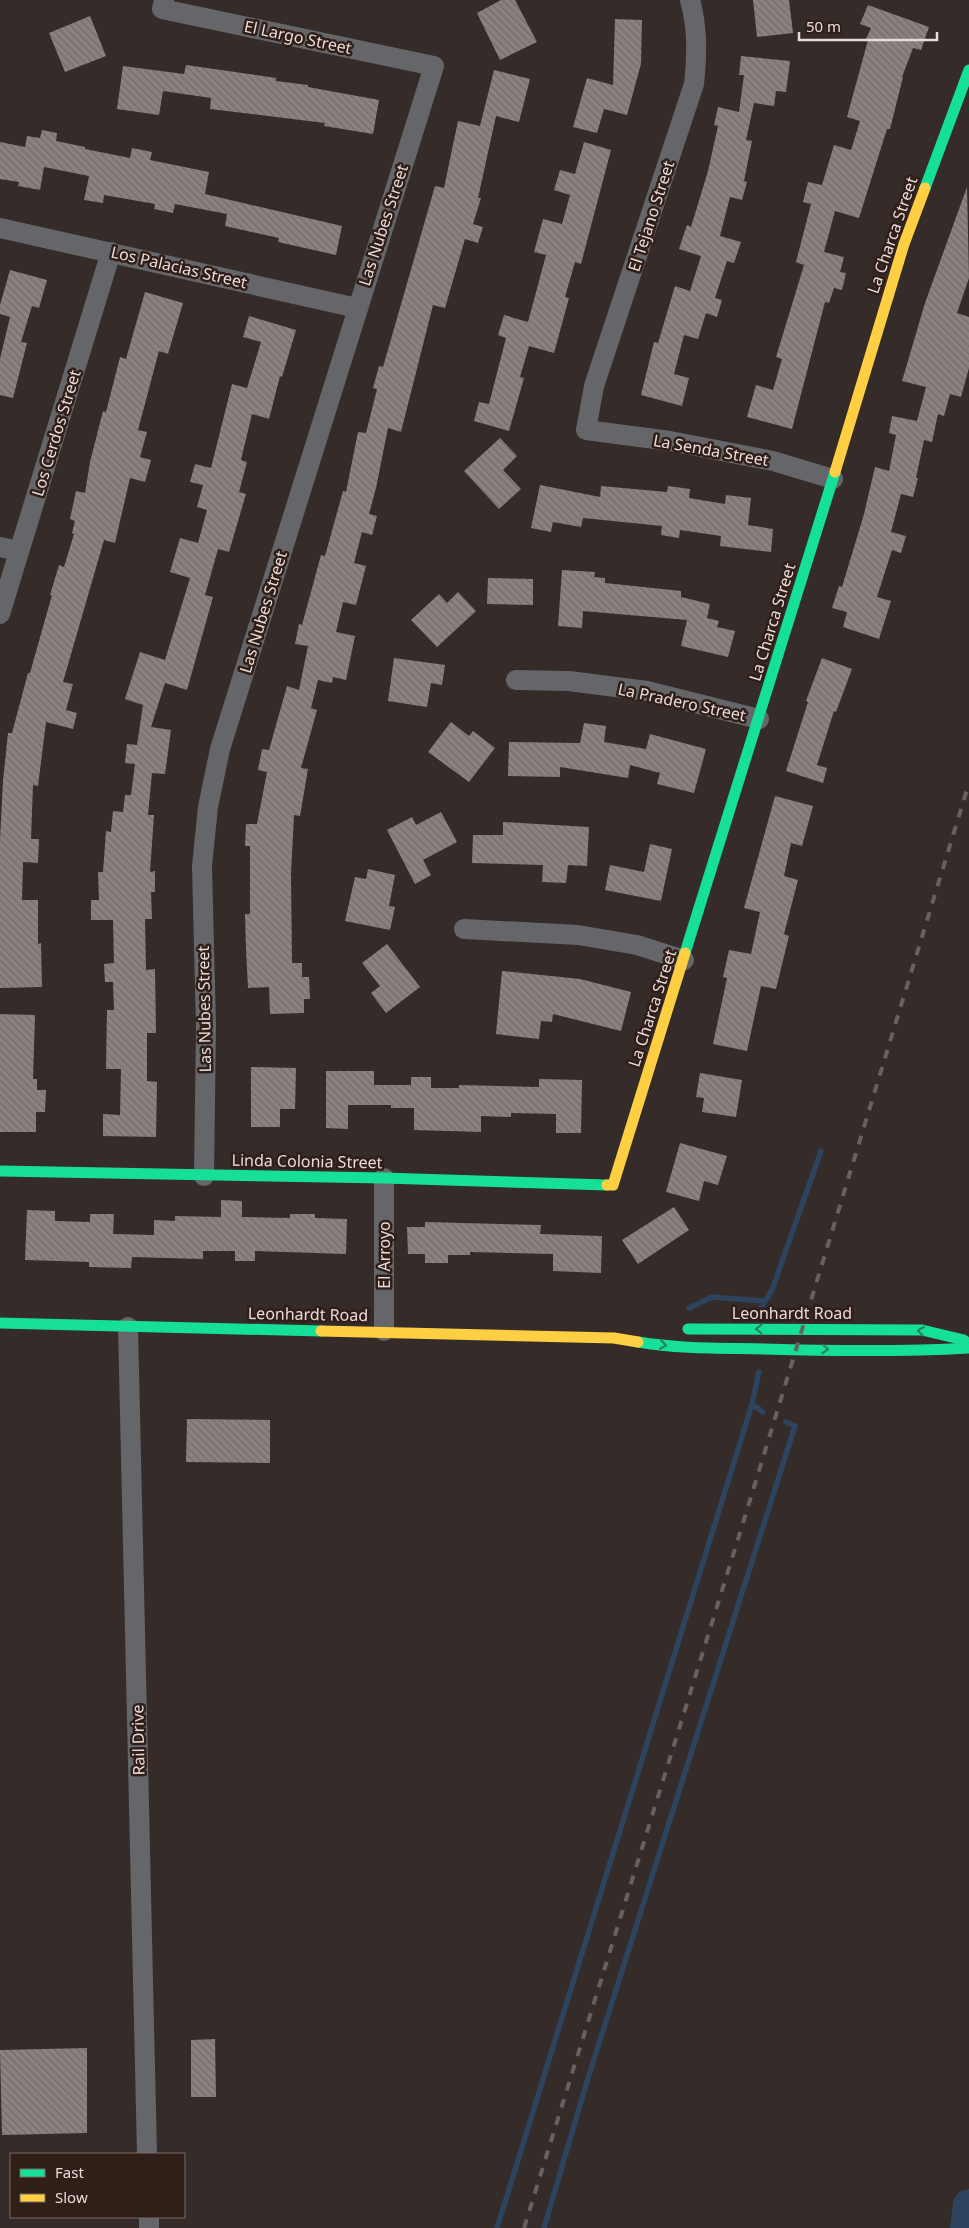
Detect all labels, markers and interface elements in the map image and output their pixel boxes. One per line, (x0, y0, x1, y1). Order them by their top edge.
scale bar (799, 10, 936, 42)
street label: El Largo Street (242, 15, 354, 59)
text: 50 m (806, 16, 841, 36)
street label: El Tejano Street (623, 157, 679, 274)
street label: Las Nubes Street (353, 161, 413, 289)
street label: La Charca Street (862, 173, 922, 296)
street label: Los Palacias Street (109, 241, 249, 293)
street label: Los Cerdos Street (26, 367, 86, 499)
street label: La Senda Street (652, 429, 771, 471)
street label: Las Nubes Street (234, 548, 292, 676)
street label: La Charca Street (744, 560, 800, 684)
street label: La Pradero Street (616, 678, 748, 726)
street label: Las Nubes Street (192, 945, 216, 1072)
street label: La Charca Street (623, 946, 681, 1070)
street label: Linda Colonia Street (231, 1149, 383, 1173)
street label: El Arroyo (373, 1221, 395, 1289)
street label: Leonhardt Road (248, 1302, 368, 1326)
street label: Leonhardt Road (732, 1302, 852, 1324)
one-way arrow (755, 1324, 762, 1334)
one-way arrow (917, 1326, 925, 1337)
one-way arrow (658, 1340, 667, 1350)
one-way arrow (821, 1344, 829, 1355)
street label: Rail Drive (126, 1704, 150, 1776)
legend (10, 2153, 185, 2218)
text: Fast (55, 2162, 84, 2182)
text: Slow (55, 2187, 88, 2207)

